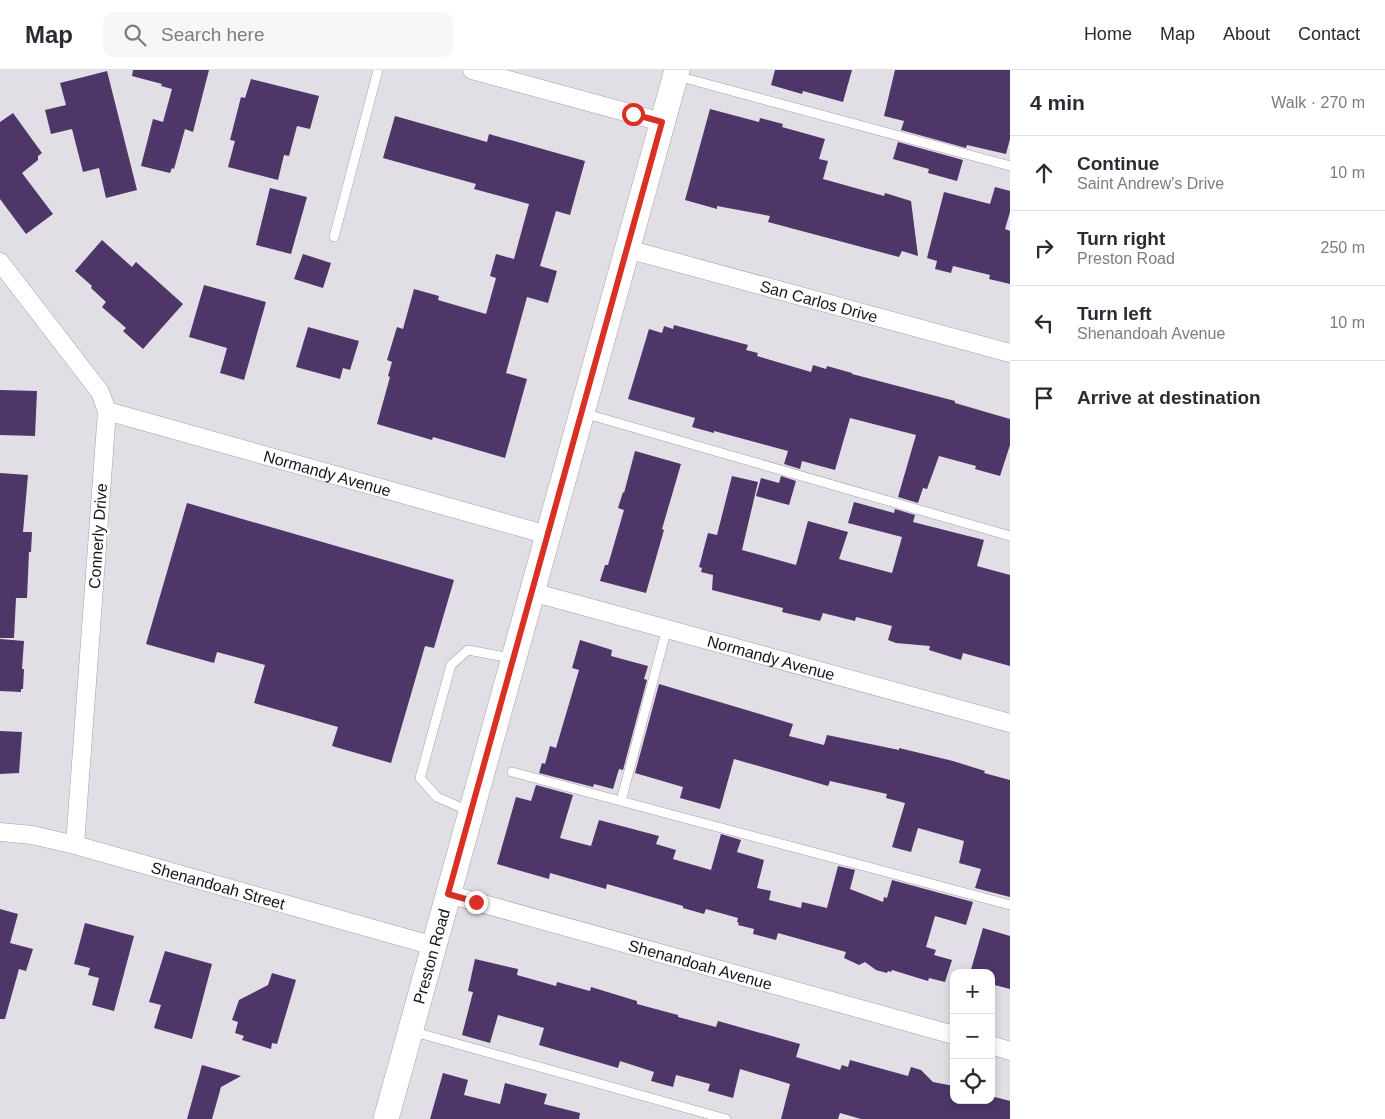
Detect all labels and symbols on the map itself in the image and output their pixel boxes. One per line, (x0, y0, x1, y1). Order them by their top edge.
route start (622, 103, 645, 126)
street label: San Carlos Drive (758, 277, 880, 325)
street label: Normandy Avenue (262, 447, 393, 499)
street label: Connerly Drive (86, 483, 110, 589)
street label: Normandy Avenue (706, 632, 837, 683)
street label: Shenandoah Street (149, 858, 287, 912)
route end (465, 891, 488, 914)
street label: Preston Road (410, 907, 452, 1006)
street label: Shenandoah Avenue (627, 936, 774, 992)

